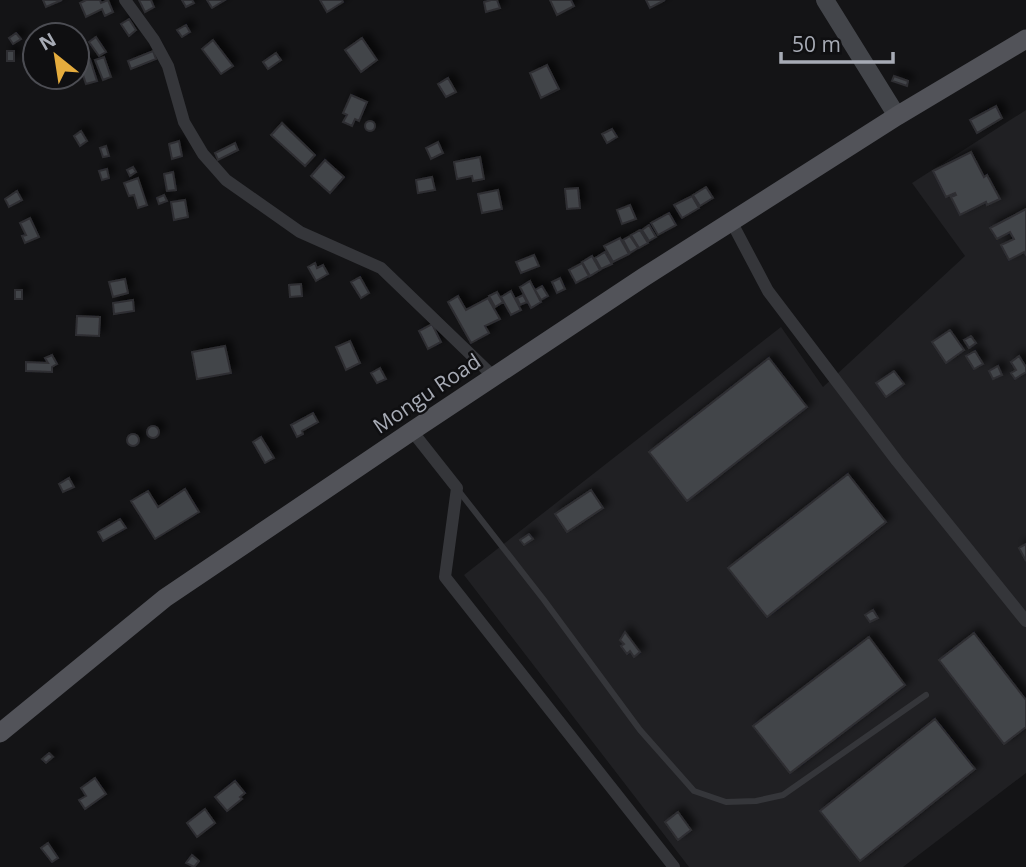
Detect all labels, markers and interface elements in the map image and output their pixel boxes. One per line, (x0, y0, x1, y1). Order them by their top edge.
north arrow (21, 21, 91, 91)
scale bar (781, 21, 893, 65)
text: N (34, 26, 61, 56)
text: 50 m (792, 30, 841, 58)
street label: Mongu Road (367, 347, 486, 440)

